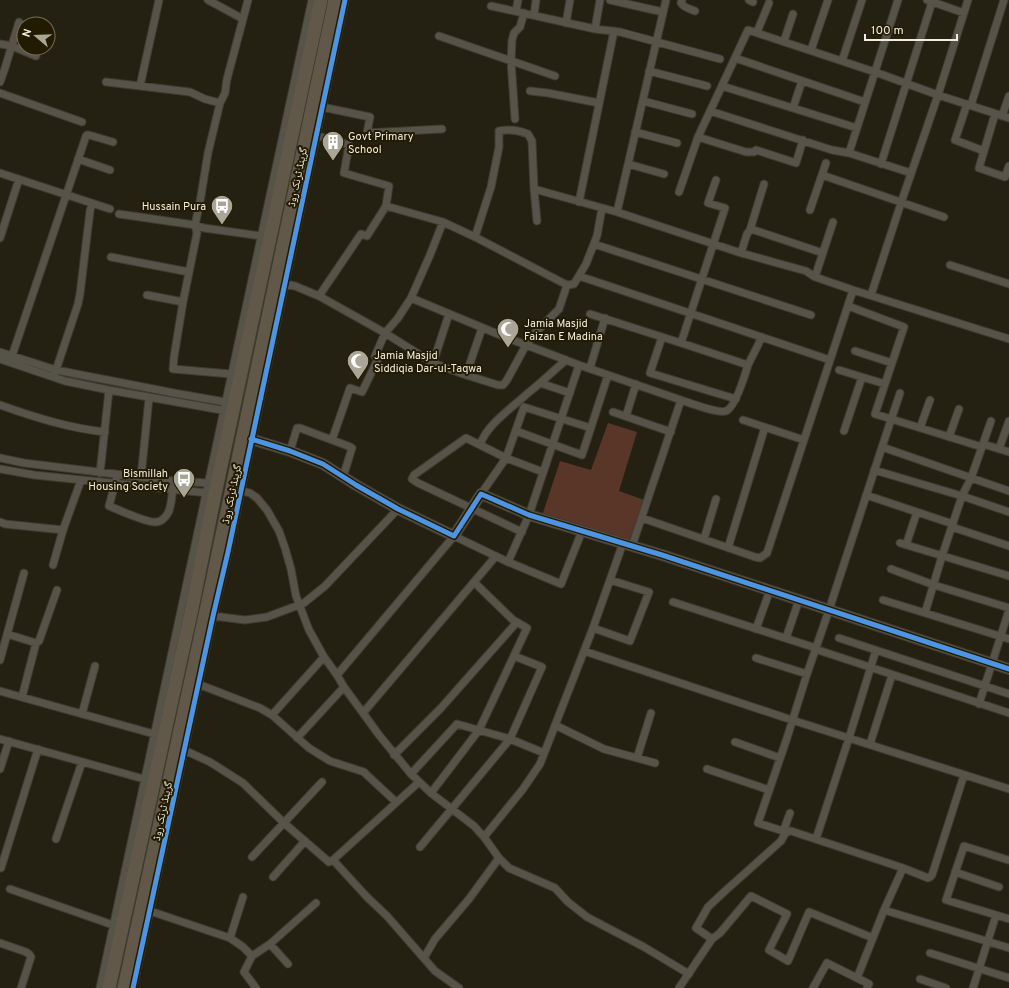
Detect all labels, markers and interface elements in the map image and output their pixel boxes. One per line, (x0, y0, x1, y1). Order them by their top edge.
north arrow (16, 16, 56, 56)
scale bar (865, 16, 957, 42)
text: 100 m (871, 23, 904, 39)
text: N (20, 27, 35, 39)
building icon: Govt Primary School (320, 129, 346, 162)
place label: Govt Primary School (348, 130, 414, 157)
street label: گرینڈ ٹرنک روڈ (285, 146, 311, 208)
bus stop icon: Hussain Pura (209, 193, 235, 226)
place label: Hussain Pura (142, 200, 206, 214)
mosque icon: Jamia Masjid Faizan E Madina (495, 316, 521, 349)
place label: Jamia Masjid Faizan E Madina (524, 317, 603, 344)
mosque icon: Jamia Masjid Siddiqia Dar-ul-Taqwa (345, 348, 371, 381)
place label: Jamia Masjid Siddiqia Dar-ul-Taqwa (374, 349, 482, 376)
street label: گرینڈ ٹرنک روڈ (219, 463, 245, 525)
bus stop icon: Bismillah Housing Society (171, 466, 197, 499)
place label: Bismillah Housing Society (88, 467, 168, 494)
street label: گرینڈ ٹرنک روڈ (150, 780, 176, 842)

